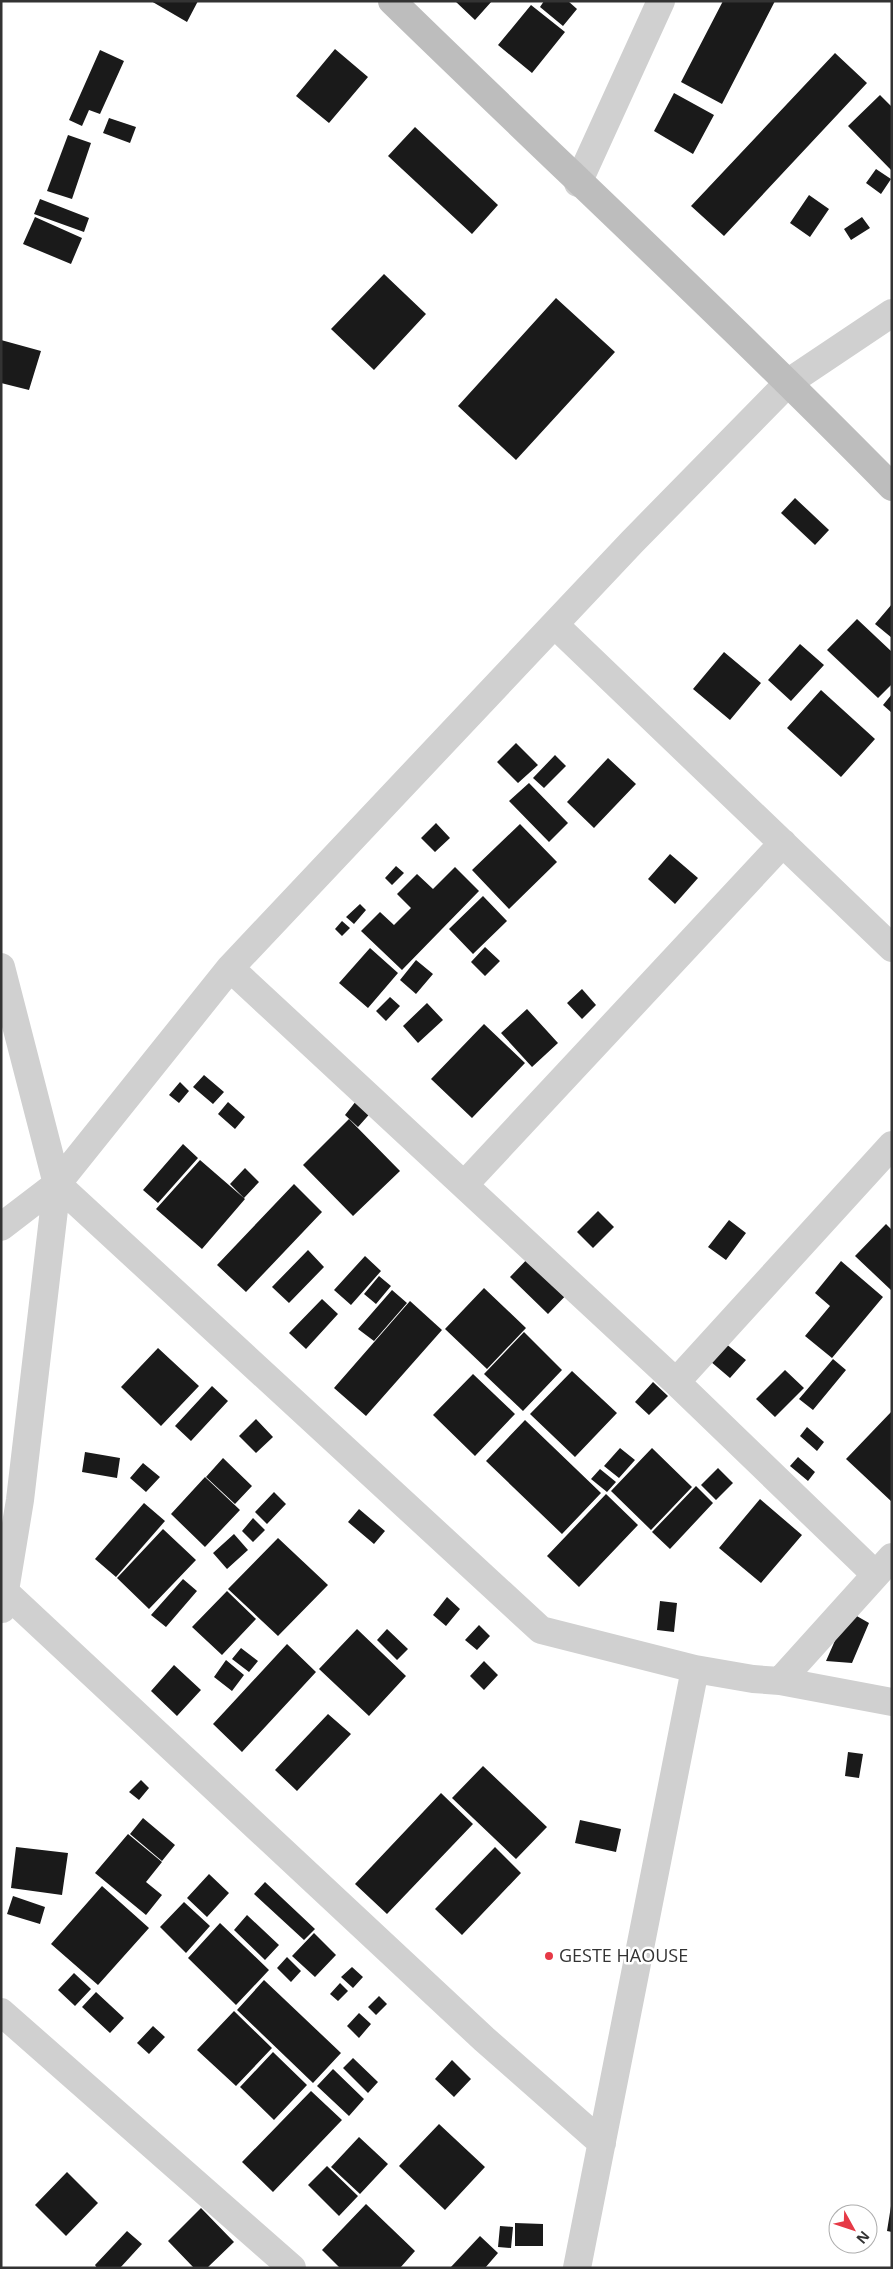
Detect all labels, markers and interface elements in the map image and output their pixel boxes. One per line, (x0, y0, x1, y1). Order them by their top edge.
place label: GESTE HAOUSE (559, 1943, 688, 1967)
marker: GESTE HAOUSE (543, 1950, 555, 1962)
north arrow (828, 2204, 878, 2254)
text: N (852, 2227, 874, 2248)

